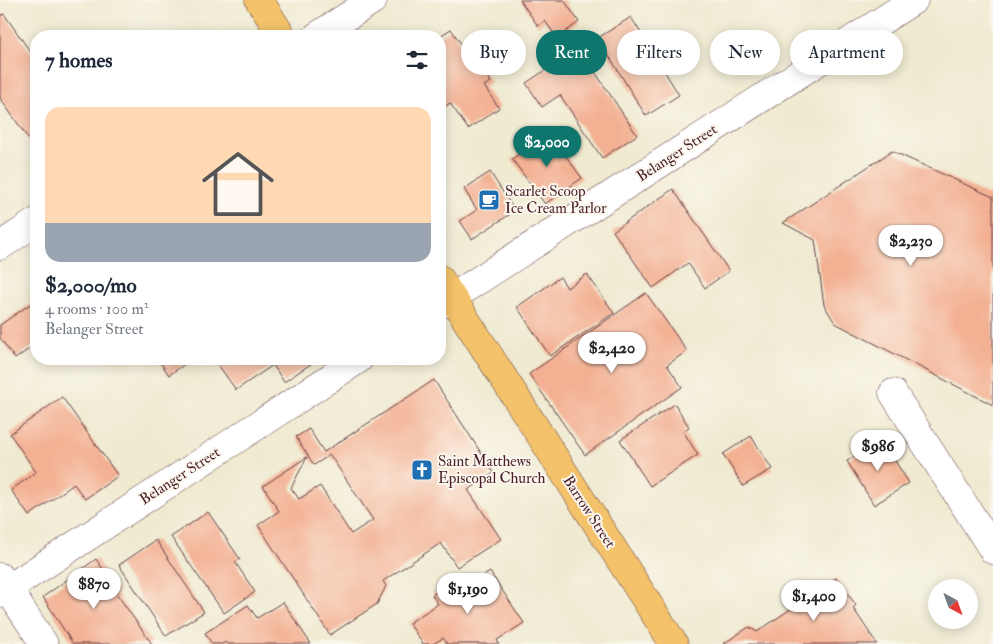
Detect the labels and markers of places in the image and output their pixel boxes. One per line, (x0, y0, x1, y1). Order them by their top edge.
pin: $2,000 (506, 126, 588, 168)
place label: Scarlet Scoop Ice Cream Parlor (505, 182, 607, 218)
cafe icon: Scarlet Scoop Ice Cream Parlor (477, 188, 501, 212)
pin: $2,230 (870, 224, 952, 267)
pin: $2,420 (571, 332, 653, 374)
pin: $986 (848, 430, 908, 472)
place label: Saint Matthews Episcopal Church (438, 452, 546, 489)
church icon: Saint Matthews Episcopal Church (410, 458, 434, 482)
pin: $870 (64, 568, 124, 610)
pin: $1,190 (427, 572, 509, 615)
pin: $1,400 (773, 580, 855, 622)

